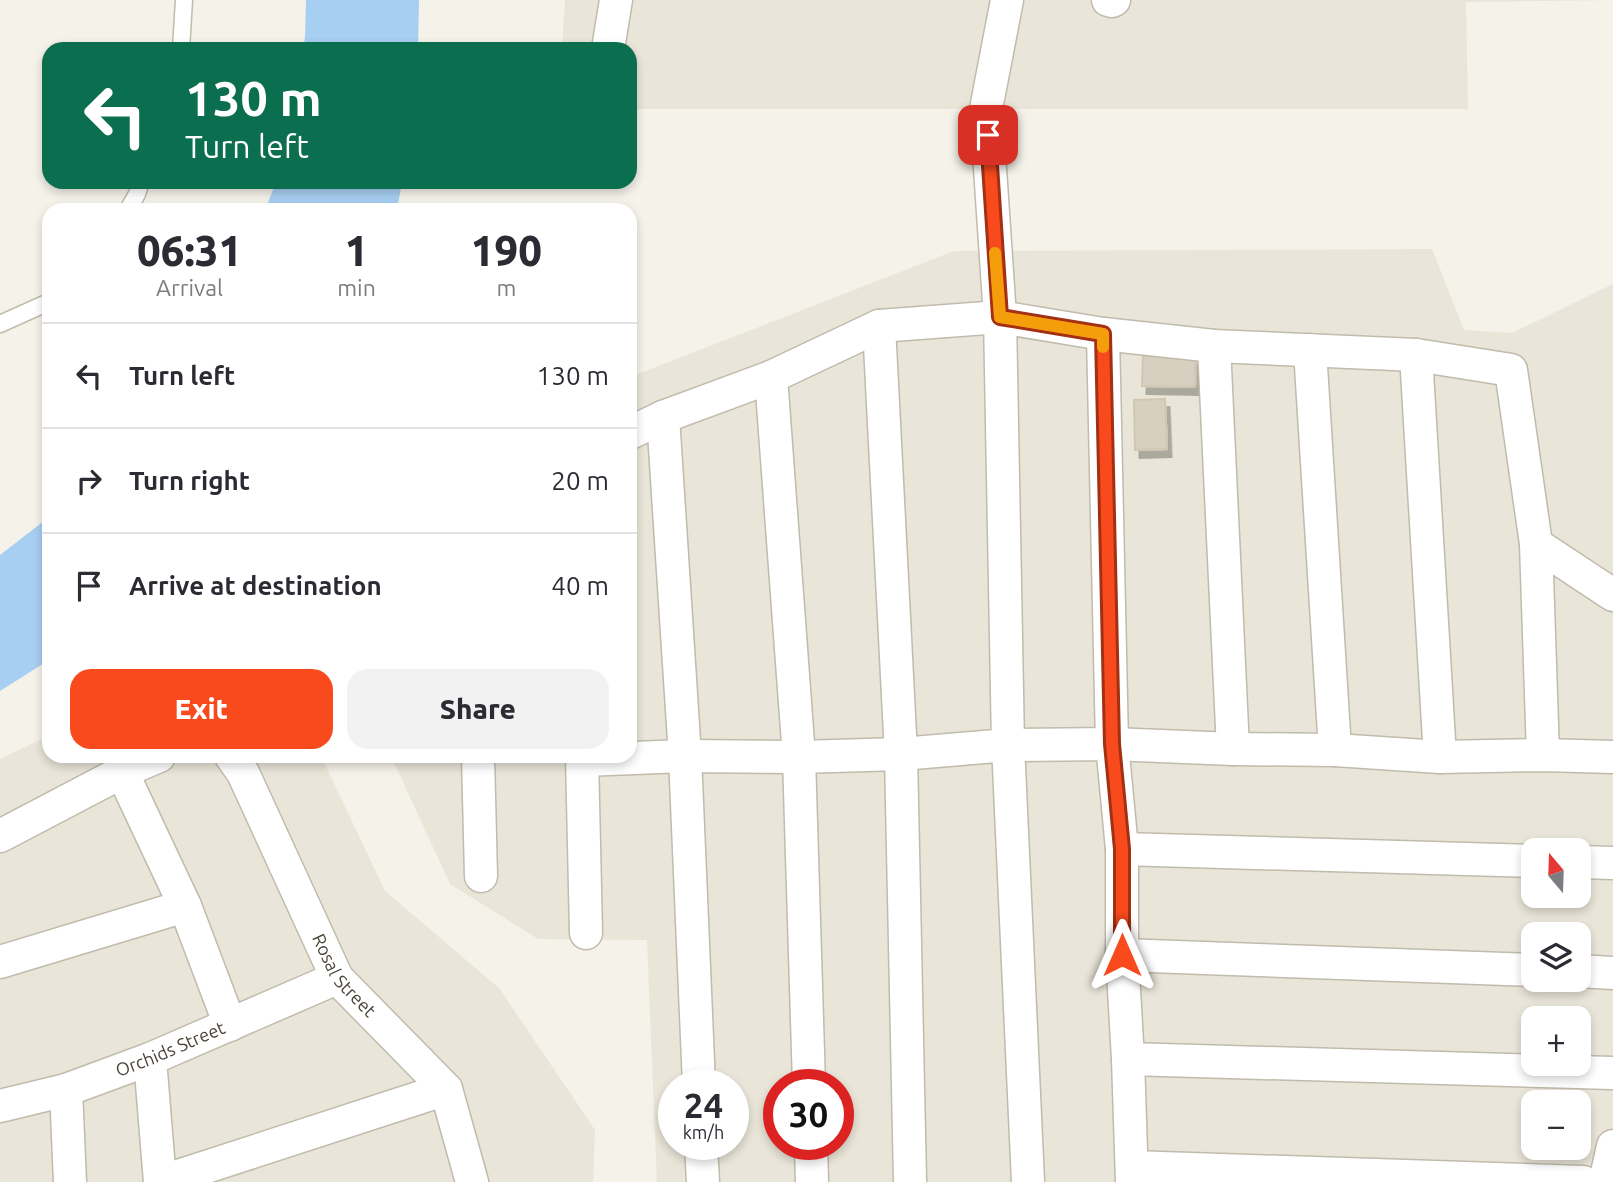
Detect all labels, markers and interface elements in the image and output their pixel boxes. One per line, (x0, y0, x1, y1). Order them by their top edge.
icon: left (70, 70, 161, 161)
text: 130 m (185, 70, 322, 125)
pin (958, 105, 1018, 165)
icon: arrive (969, 116, 1007, 154)
text: Turn left (185, 128, 309, 164)
text: 06:31 (137, 227, 242, 274)
text: 1 (345, 227, 368, 274)
text: 190 (471, 227, 542, 274)
text: Arrival (156, 275, 223, 300)
text: min (337, 275, 376, 300)
text: m (496, 275, 516, 300)
icon: left (70, 357, 108, 395)
text: Turn left (129, 361, 235, 390)
text: 130 m (537, 361, 609, 390)
icon: right (70, 462, 108, 500)
text: Turn right (129, 466, 250, 495)
text: 20 m (551, 466, 609, 495)
icon: arrive (70, 567, 108, 605)
text: Arrive at destination (129, 571, 382, 600)
text: 40 m (551, 571, 609, 600)
button: Exit (70, 669, 333, 749)
button: Share (347, 669, 609, 749)
north arrow (1521, 838, 1591, 908)
map controls (1521, 838, 1591, 1160)
position arrow (1085, 918, 1159, 992)
button: layers (1521, 922, 1591, 992)
street label: Rosal Street (309, 930, 380, 1020)
button: + (1521, 1006, 1591, 1076)
street label: Orchids Street (113, 1017, 228, 1080)
speed limit sign: 30 (763, 1069, 854, 1160)
text: 24 (684, 1085, 723, 1125)
button: − (1521, 1090, 1591, 1160)
text: km/h (683, 1122, 724, 1142)

